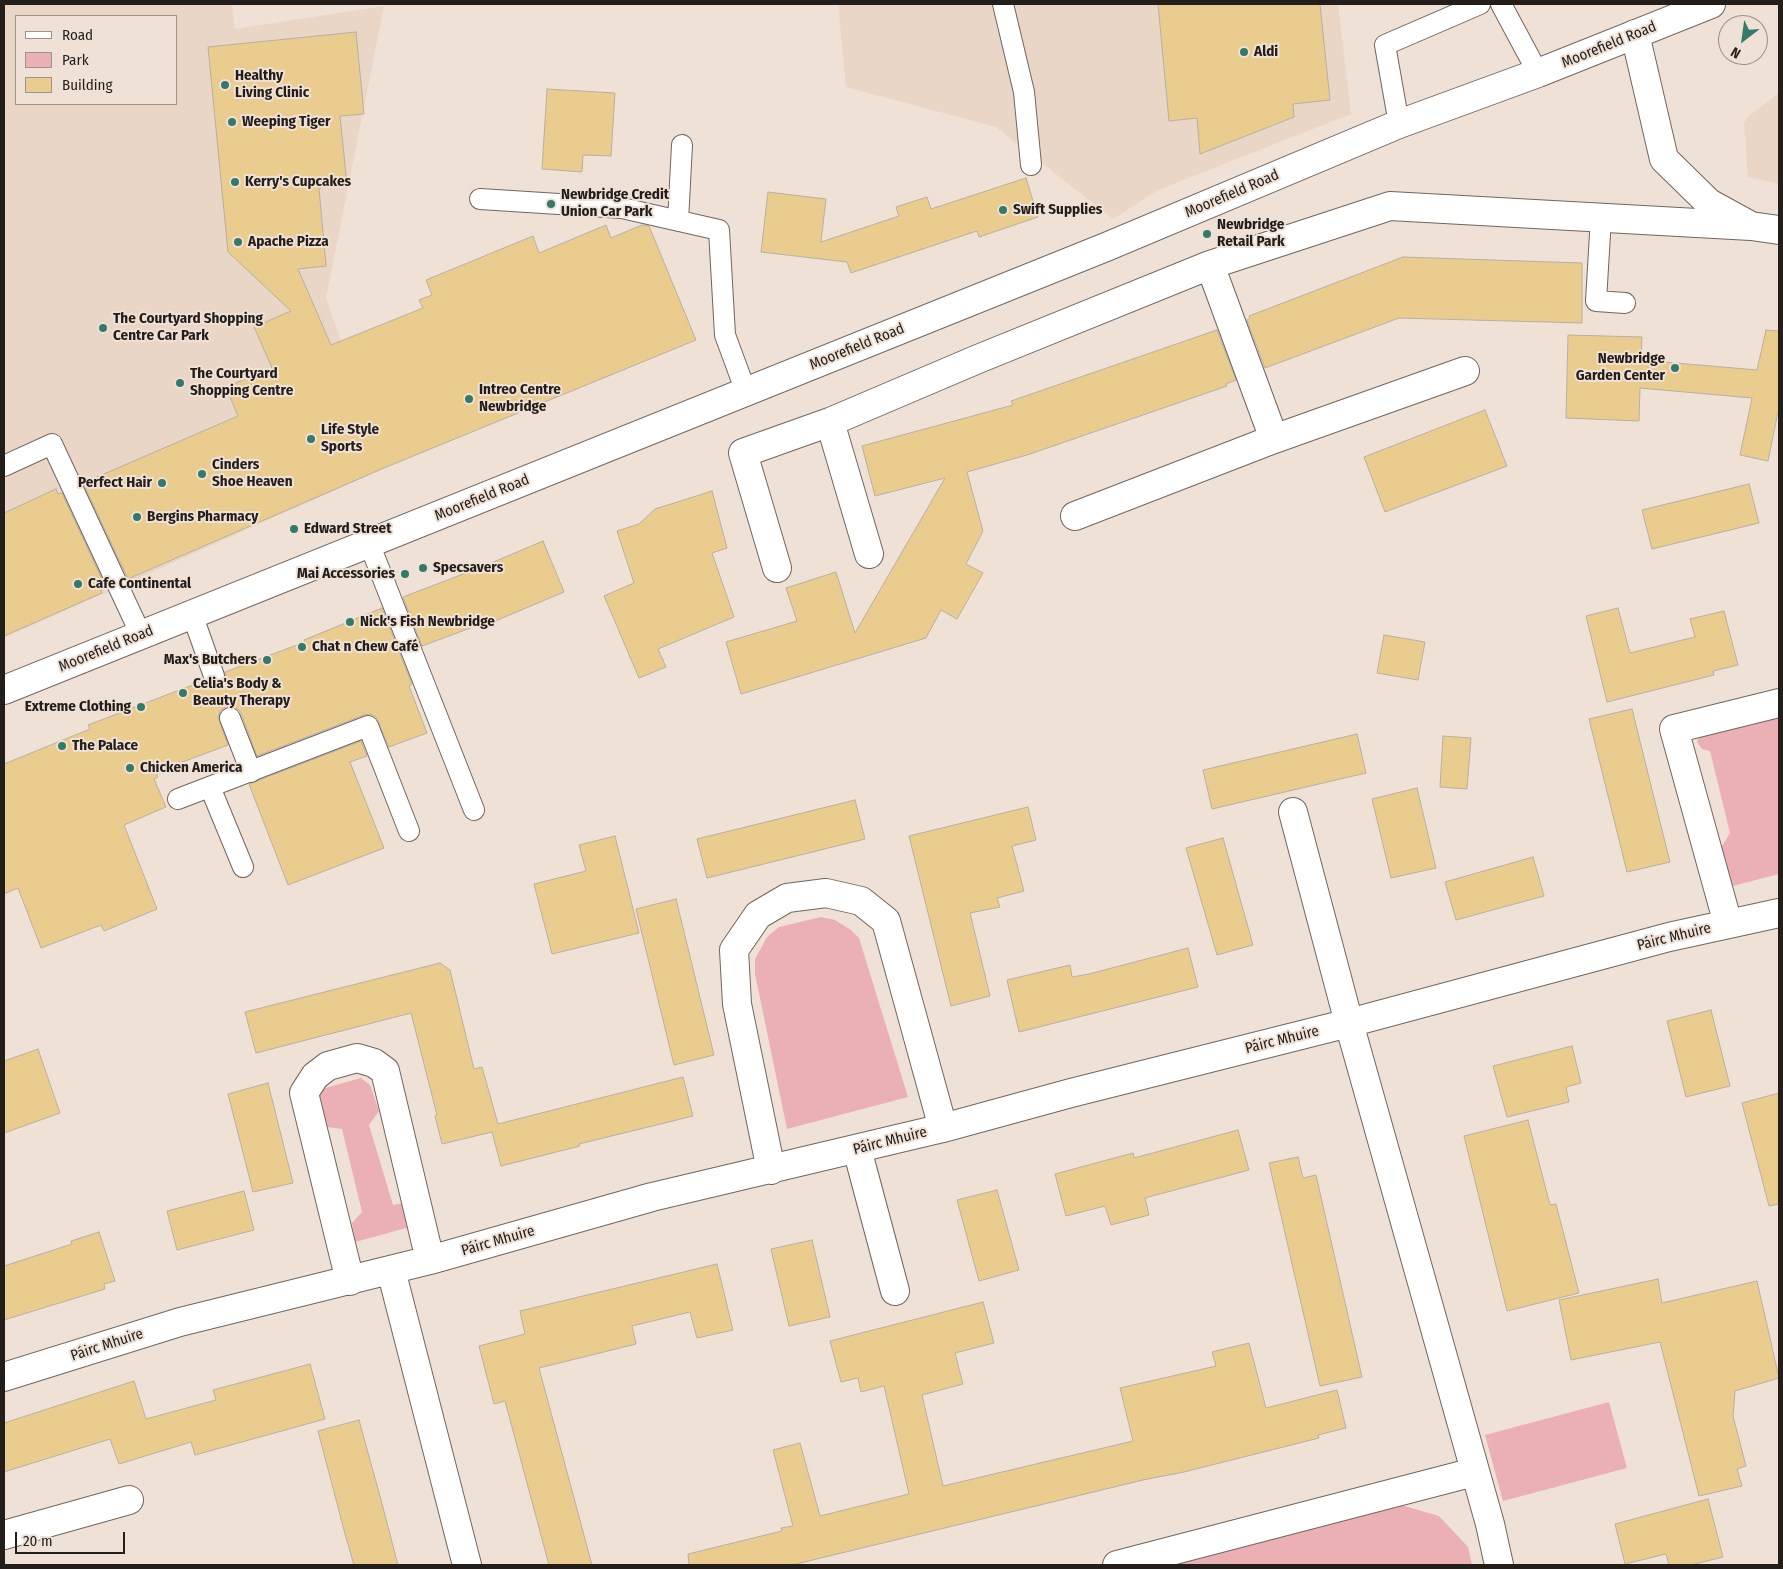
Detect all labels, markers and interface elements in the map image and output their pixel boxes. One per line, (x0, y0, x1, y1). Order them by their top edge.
legend (15, 15, 178, 105)
north arrow (1718, 15, 1768, 65)
street label: Moorefield Road (1559, 18, 1659, 72)
text: Road (62, 26, 93, 44)
place label: Aldi (1254, 43, 1278, 61)
text: N (1728, 43, 1744, 62)
marker: Aldi (1238, 46, 1250, 58)
text: Park (62, 51, 89, 69)
place label: Healthy Living Clinic (235, 67, 309, 102)
text: Building (62, 76, 113, 94)
marker: Healthy Living Clinic (219, 79, 231, 91)
place label: Weeping Tiger (242, 113, 331, 131)
marker: Weeping Tiger (226, 116, 238, 128)
street label: Moorefield Road (1182, 166, 1282, 222)
place label: Kerry's Cupcakes (245, 173, 351, 191)
marker: Kerry's Cupcakes (229, 176, 241, 188)
place label: Newbridge Credit Union Car Park (561, 186, 669, 221)
marker: Newbridge Credit Union Car Park (545, 198, 557, 210)
place label: Swift Supplies (1013, 201, 1102, 219)
marker: Swift Supplies (997, 204, 1009, 216)
place label: Newbridge Retail Park (1217, 216, 1285, 251)
marker: Newbridge Retail Park (1201, 228, 1213, 240)
place label: Apache Pizza (248, 233, 329, 251)
marker: Apache Pizza (232, 236, 244, 248)
place label: The Courtyard Shopping Centre Car Park (113, 310, 263, 345)
street label: Moorefield Road (807, 320, 907, 374)
marker: The Courtyard Shopping Centre Car Park (97, 322, 109, 334)
place label: Newbridge Garden Center (1576, 350, 1665, 385)
marker: Newbridge Garden Center (1669, 362, 1681, 374)
place label: The Courtyard Shopping Centre (190, 365, 293, 400)
marker: The Courtyard Shopping Centre (174, 377, 186, 389)
place label: Intreo Centre Newbridge (479, 381, 561, 416)
marker: Intreo Centre Newbridge (463, 393, 475, 405)
place label: Life Style Sports (321, 421, 379, 456)
marker: Life Style Sports (305, 433, 317, 445)
place label: Cinders Shoe Heaven (212, 456, 293, 491)
marker: Cinders Shoe Heaven (196, 468, 208, 480)
street label: Moorefield Road (432, 471, 532, 525)
place label: Perfect Hair (78, 474, 152, 492)
marker: Perfect Hair (156, 477, 168, 489)
place label: Bergins Pharmacy (147, 508, 258, 526)
marker: Bergins Pharmacy (131, 511, 143, 523)
place label: Edward Street (304, 520, 391, 538)
marker: Edward Street (288, 523, 300, 535)
place label: Specsavers (433, 559, 503, 577)
marker: Specsavers (417, 562, 429, 574)
place label: Mai Accessories (297, 565, 395, 583)
marker: Mai Accessories (399, 568, 411, 580)
place label: Cafe Continental (88, 575, 191, 593)
marker: Cafe Continental (72, 578, 84, 590)
place label: Nick's Fish Newbridge (360, 613, 495, 631)
marker: Nick's Fish Newbridge (344, 616, 356, 628)
street label: Moorefield Road (56, 622, 156, 676)
place label: Chat n Chew Café (312, 638, 419, 656)
marker: Chat n Chew Café (296, 641, 308, 653)
place label: Max's Butchers (164, 651, 257, 669)
marker: Max's Butchers (261, 654, 273, 666)
place label: Celia's Body & Beauty Therapy (193, 675, 290, 710)
marker: Celia's Body & Beauty Therapy (177, 687, 189, 699)
place label: Extreme Clothing (25, 698, 131, 716)
marker: Extreme Clothing (135, 701, 147, 713)
place label: The Palace (72, 737, 138, 755)
marker: The Palace (56, 740, 68, 752)
place label: Chicken America (140, 759, 242, 777)
marker: Chicken America (124, 762, 136, 774)
street label: Páirc Mhuire (1635, 919, 1713, 955)
street label: Páirc Mhuire (1243, 1022, 1321, 1058)
street label: Páirc Mhuire (851, 1123, 929, 1159)
street label: Páirc Mhuire (459, 1222, 537, 1260)
street label: Páirc Mhuire (68, 1325, 146, 1365)
scale bar (18, 1522, 128, 1554)
text: 20 m (23, 1532, 53, 1550)

